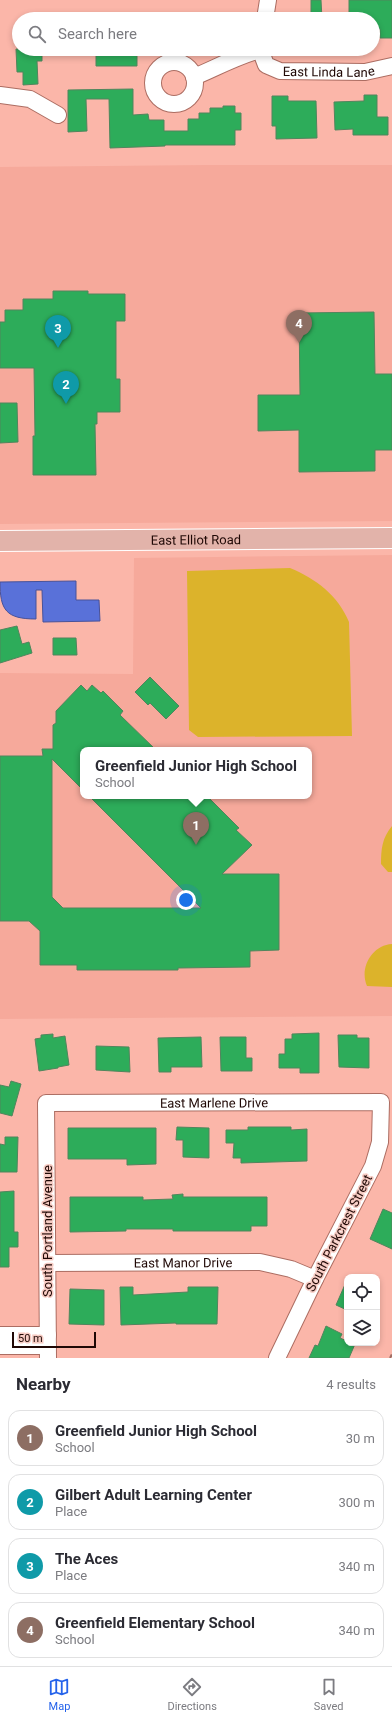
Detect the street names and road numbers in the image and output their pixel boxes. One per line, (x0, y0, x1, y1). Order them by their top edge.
street label: East Linda Lane (283, 63, 376, 80)
street label: East Elliot Road (151, 532, 241, 547)
street label: East Marlene Drive (160, 1095, 268, 1110)
street label: South Portland Avenue (40, 1165, 55, 1297)
street label: South Parkcrest Street (303, 1172, 375, 1294)
street label: East Manor Drive (134, 1255, 232, 1270)

